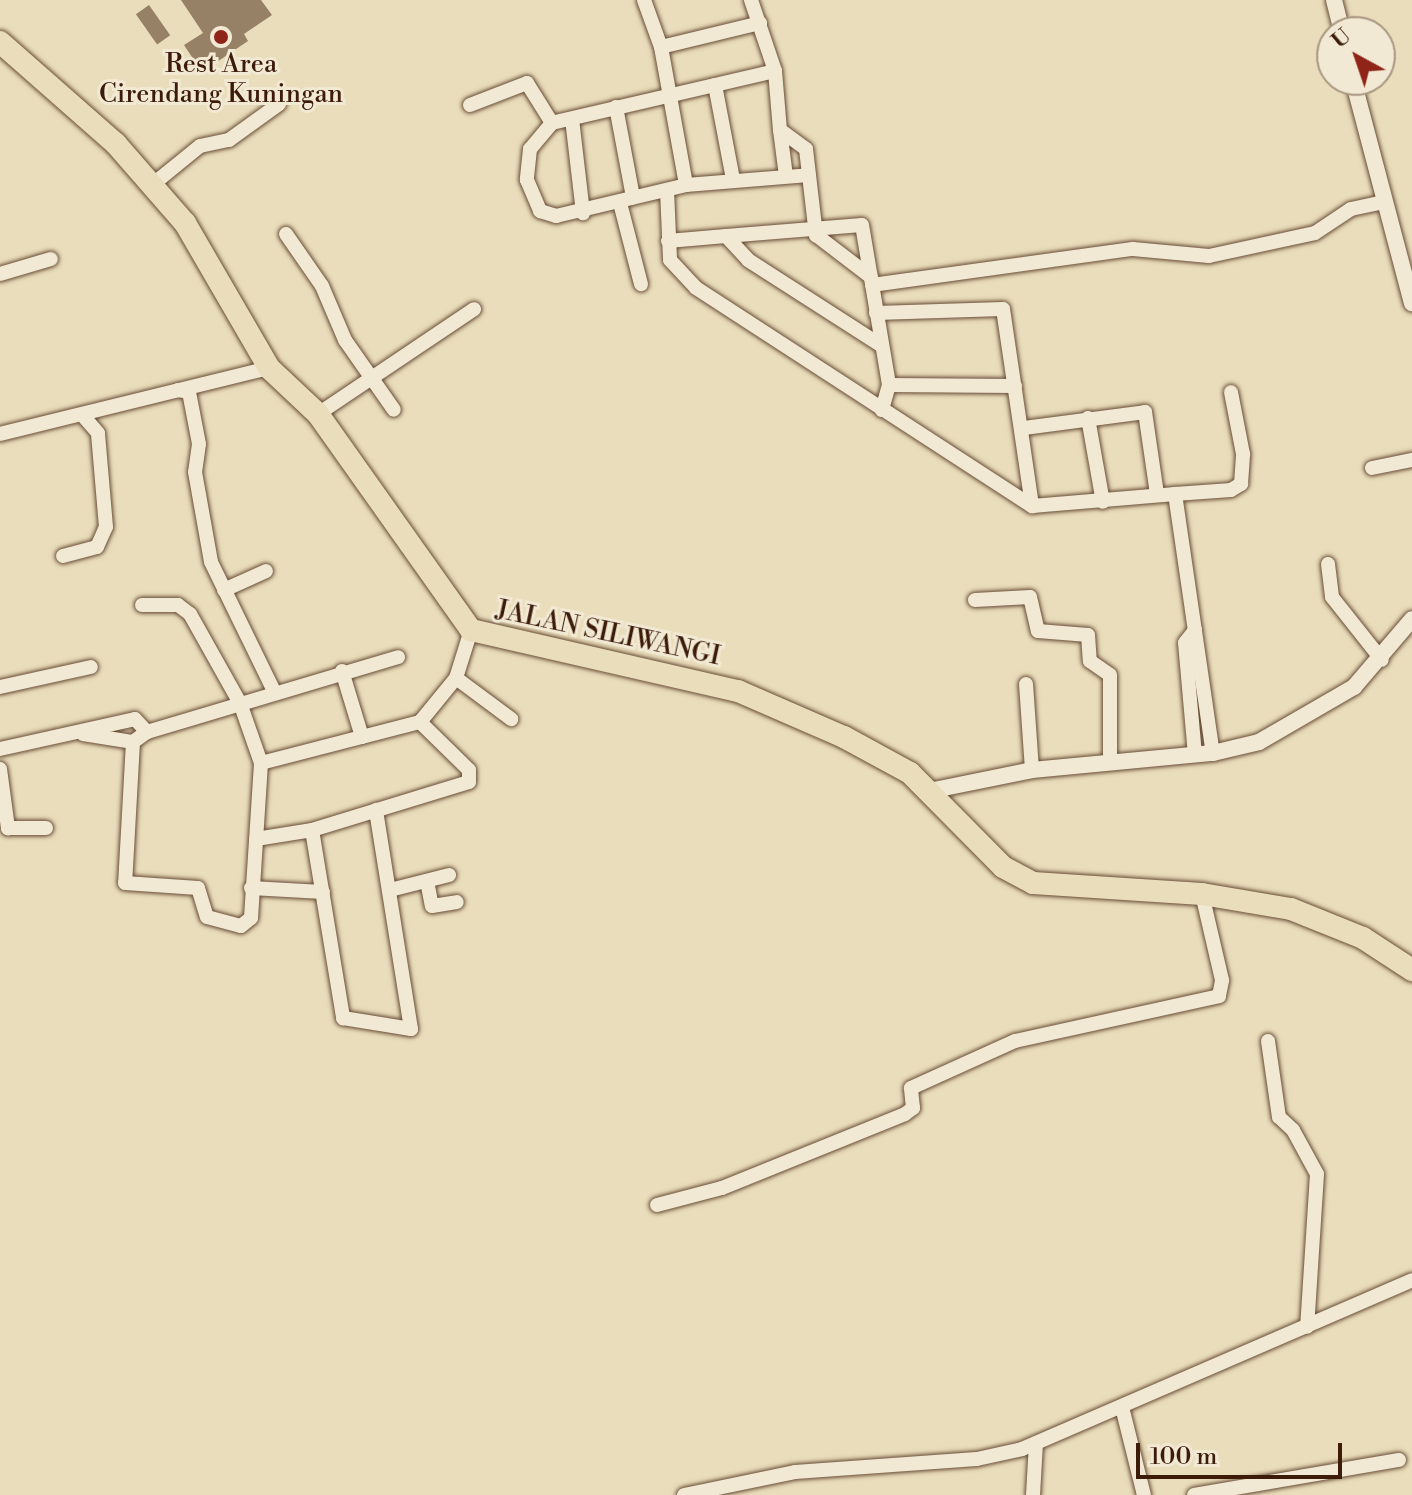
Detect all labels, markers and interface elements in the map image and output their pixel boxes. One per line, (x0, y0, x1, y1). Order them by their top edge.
north arrow (1316, 16, 1396, 96)
text: U (1326, 23, 1357, 55)
marker: Rest Area Cirendang Kuningan (212, 28, 230, 46)
place label: Rest Area Cirendang Kuningan (99, 49, 343, 110)
street label: JALAN SILIWANGI (493, 595, 723, 673)
scale bar (1140, 1427, 1346, 1477)
text: 100 m (1150, 1442, 1217, 1472)

